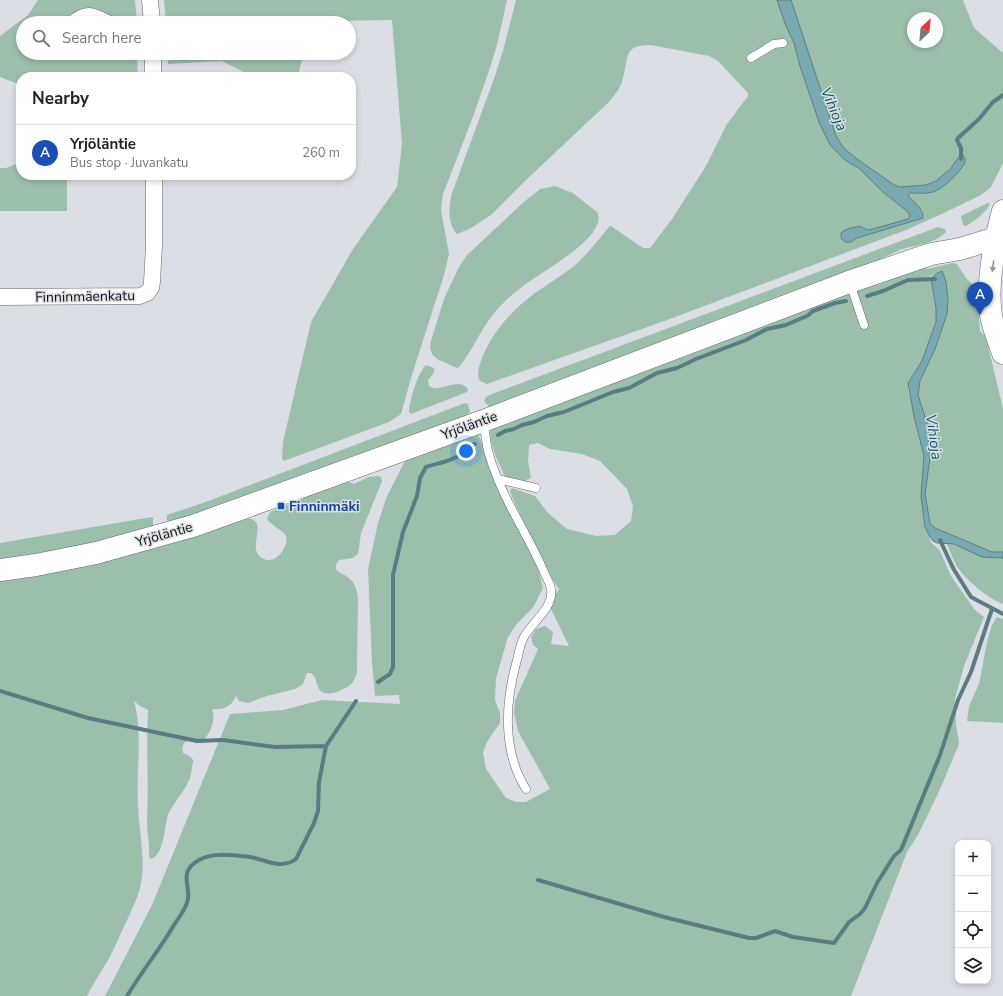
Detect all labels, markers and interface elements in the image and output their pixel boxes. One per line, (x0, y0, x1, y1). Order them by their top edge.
north arrow (907, 12, 943, 48)
search box (16, 16, 356, 60)
icon: search (30, 27, 52, 49)
text: Search here (62, 28, 142, 48)
water label: Vihioja (816, 84, 852, 134)
text: Nearby (32, 87, 89, 110)
text: Yrjöläntie (70, 134, 136, 154)
text: A (40, 144, 50, 162)
text: 260 m (302, 144, 340, 162)
text: Bus stop · Juvankatu (70, 154, 188, 172)
one-way arrow (990, 260, 996, 272)
pin: A (967, 282, 993, 315)
street label: Finninmäenkatu (35, 286, 135, 307)
street label: Yrjöläntie (437, 407, 500, 445)
water label: Vihioja (921, 413, 947, 461)
your location (456, 441, 476, 461)
place label: Finninmäki (289, 497, 360, 516)
marker: Finninmäki (276, 501, 286, 511)
street label: Yrjöläntie (132, 517, 195, 552)
map controls (955, 840, 991, 984)
button: + (955, 840, 991, 876)
button: − (955, 876, 991, 912)
button: locate (955, 912, 991, 948)
button: layers (955, 948, 991, 984)

